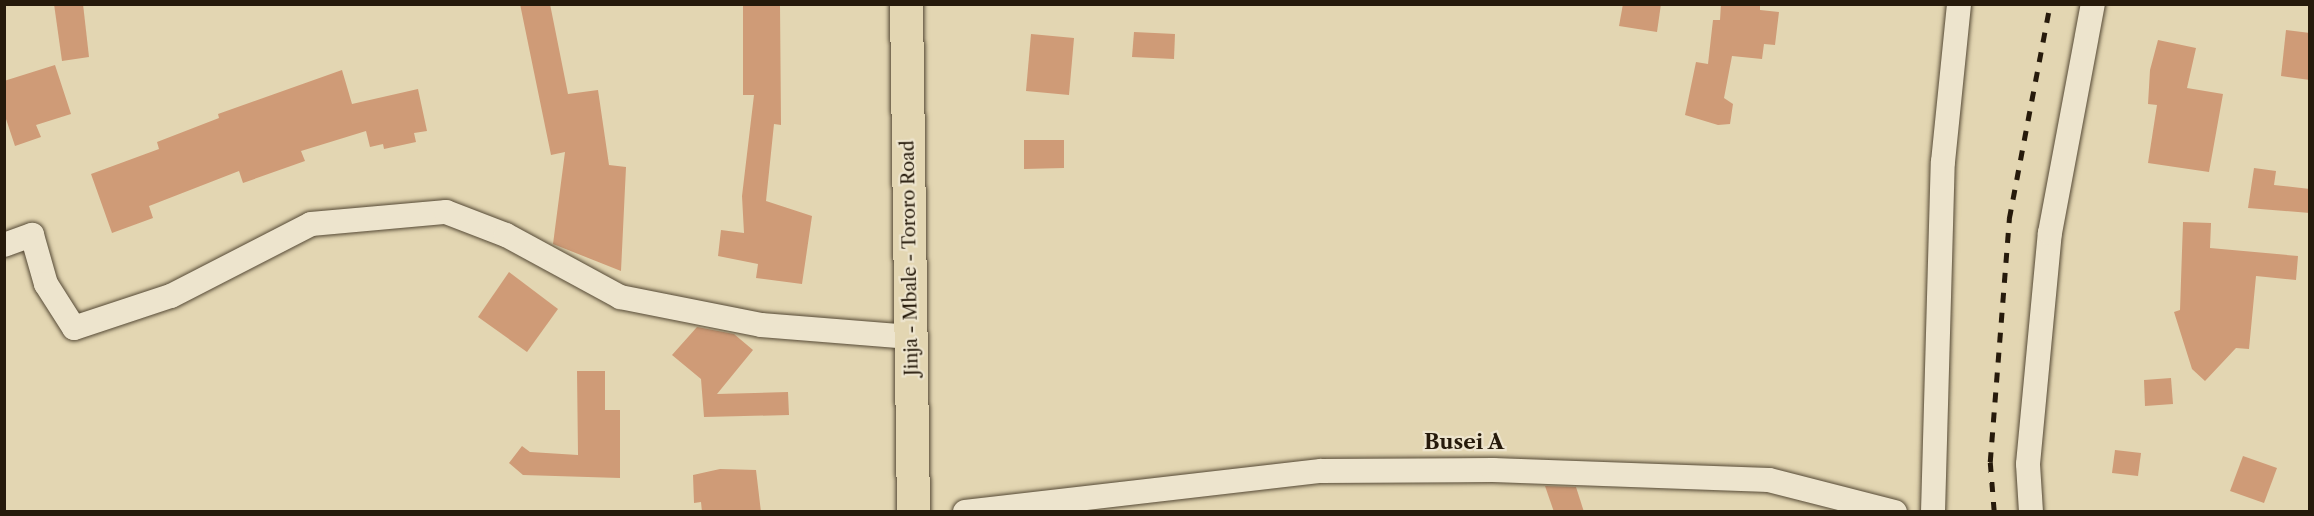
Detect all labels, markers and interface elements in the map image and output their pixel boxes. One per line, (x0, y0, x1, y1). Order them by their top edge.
street label: Jinja - Mbale - Tororo Road (897, 140, 923, 376)
district label: Busei A (1424, 429, 1504, 455)

